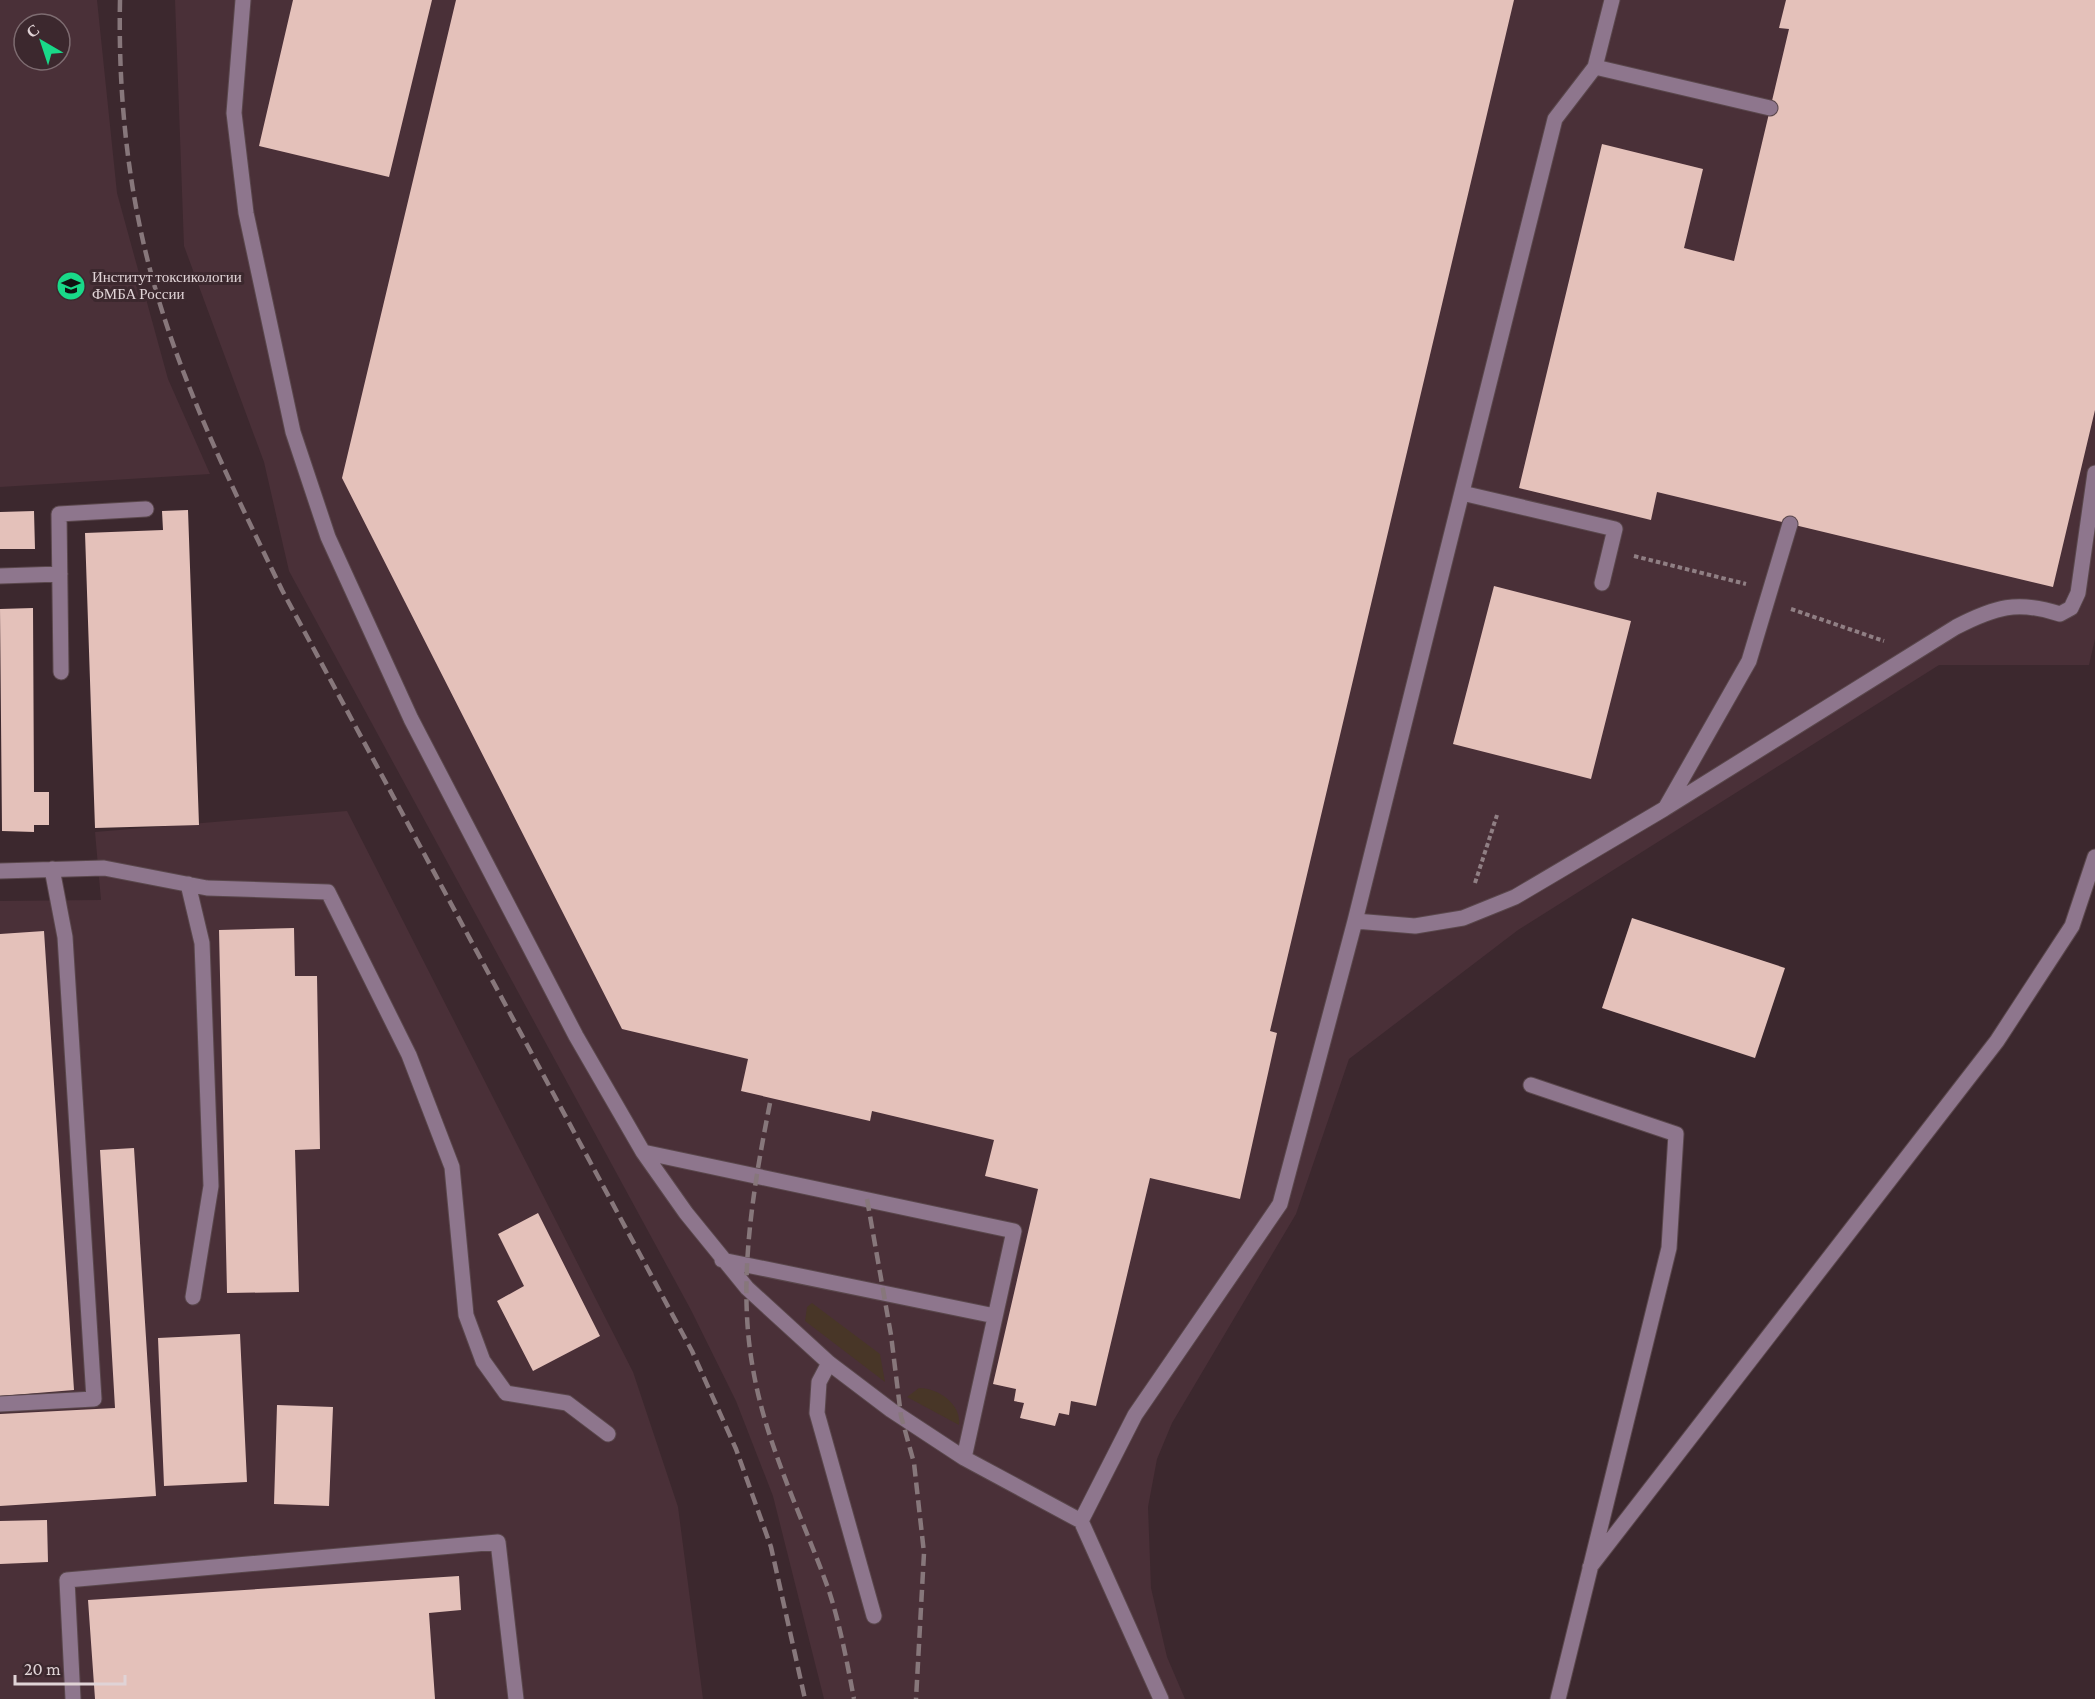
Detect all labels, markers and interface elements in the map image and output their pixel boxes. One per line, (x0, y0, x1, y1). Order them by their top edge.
north arrow (12, 12, 72, 72)
text: С (23, 20, 43, 41)
place label: Институт токсикологии ФМБА России (92, 269, 242, 302)
school or university icon: Институт токсикологии ФМБА России (55, 270, 87, 302)
scale bar (15, 1648, 124, 1686)
text: 20 m (24, 1659, 61, 1679)

